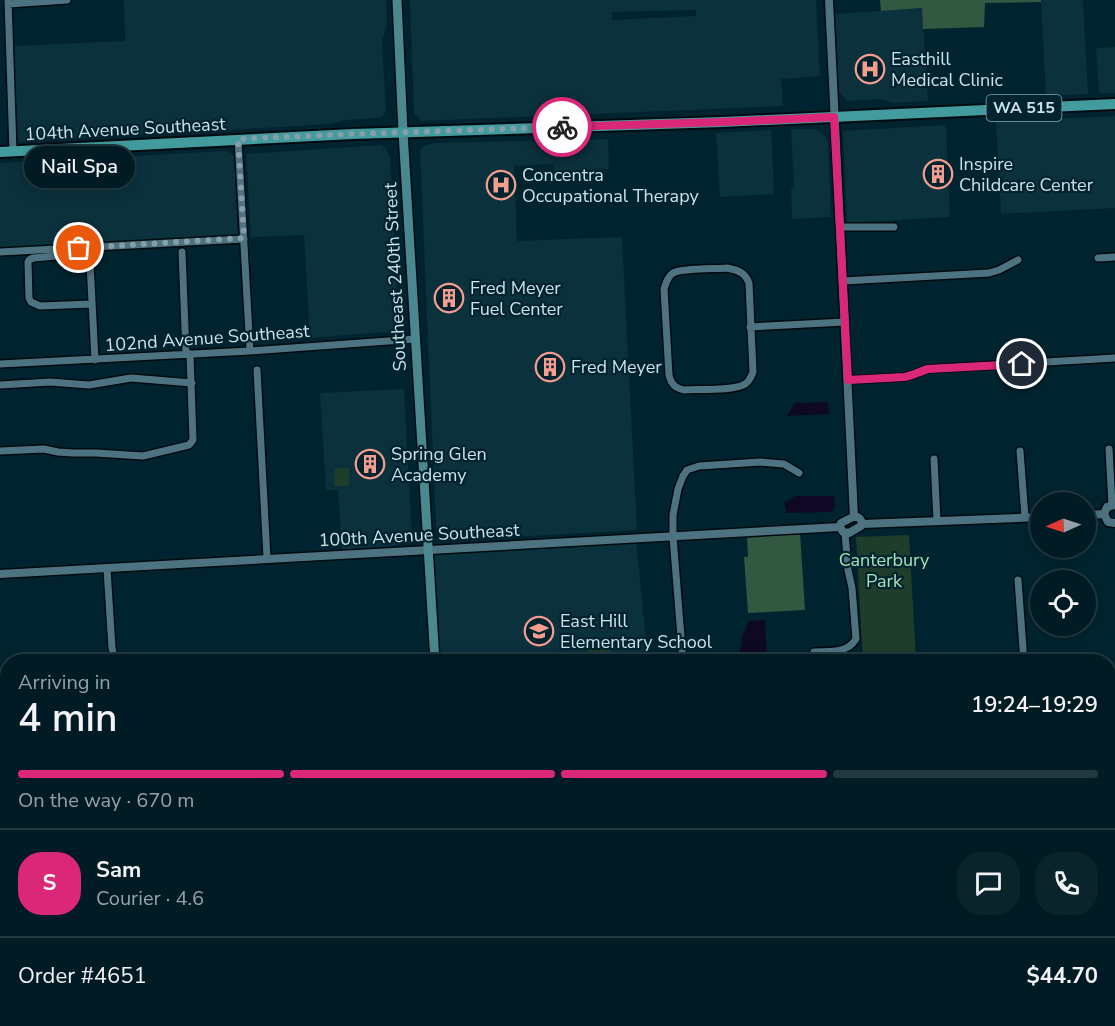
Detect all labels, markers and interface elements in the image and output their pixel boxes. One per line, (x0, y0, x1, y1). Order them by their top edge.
place label: Easthill Medical Clinic (891, 47, 1003, 92)
hospital icon: Easthill Medical Clinic (854, 53, 886, 85)
road number: WA 515 (986, 95, 1062, 121)
courier (532, 97, 592, 157)
icon: bike (546, 111, 579, 144)
street label: 104th Avenue Southeast (24, 112, 227, 146)
callout: Nail Spa (23, 146, 134, 188)
place label: Inspire Childcare Center (959, 152, 1094, 197)
text: Nail Spa (41, 153, 118, 180)
building icon: Inspire Childcare Center (922, 158, 954, 190)
place label: Concentra Occupational Therapy (522, 163, 700, 208)
hospital icon: Concentra Occupational Therapy (485, 169, 517, 201)
street label: Southeast 240th Street (378, 181, 412, 372)
pin (53, 222, 104, 273)
icon: bag (62, 231, 95, 264)
place label: Fred Meyer Fuel Center (470, 276, 563, 321)
building icon: Fred Meyer Fuel Center (433, 282, 465, 314)
street label: 102nd Avenue Southeast (104, 319, 311, 357)
pin (996, 338, 1047, 389)
icon: home (1005, 347, 1038, 380)
building icon: Fred Meyer (534, 351, 566, 383)
place label: Fred Meyer (571, 355, 662, 379)
place label: Spring Glen Academy (391, 442, 487, 487)
building icon: Spring Glen Academy (354, 448, 386, 480)
north arrow (1030, 492, 1096, 558)
map controls (1030, 492, 1096, 636)
street label: 100th Avenue Southeast (318, 518, 521, 552)
park label: Canterbury Park (839, 548, 930, 593)
button: locate (1030, 570, 1096, 636)
place label: East Hill Elementary School (560, 609, 713, 654)
school or university icon: East Hill Elementary School (523, 615, 555, 647)
text: Arriving in (18, 669, 111, 696)
text: 19:24–19:29 (971, 690, 1098, 720)
text: 4 min (18, 692, 117, 745)
text: On the way · 670 m (18, 787, 194, 814)
button: chat (957, 852, 1020, 915)
button: phone (1035, 852, 1098, 915)
text: Sam (96, 855, 141, 885)
text: S (43, 868, 56, 898)
text: Courier · 4.6 (96, 885, 204, 912)
text: Order #4651 (18, 961, 147, 991)
text: $44.70 (1027, 961, 1098, 991)

